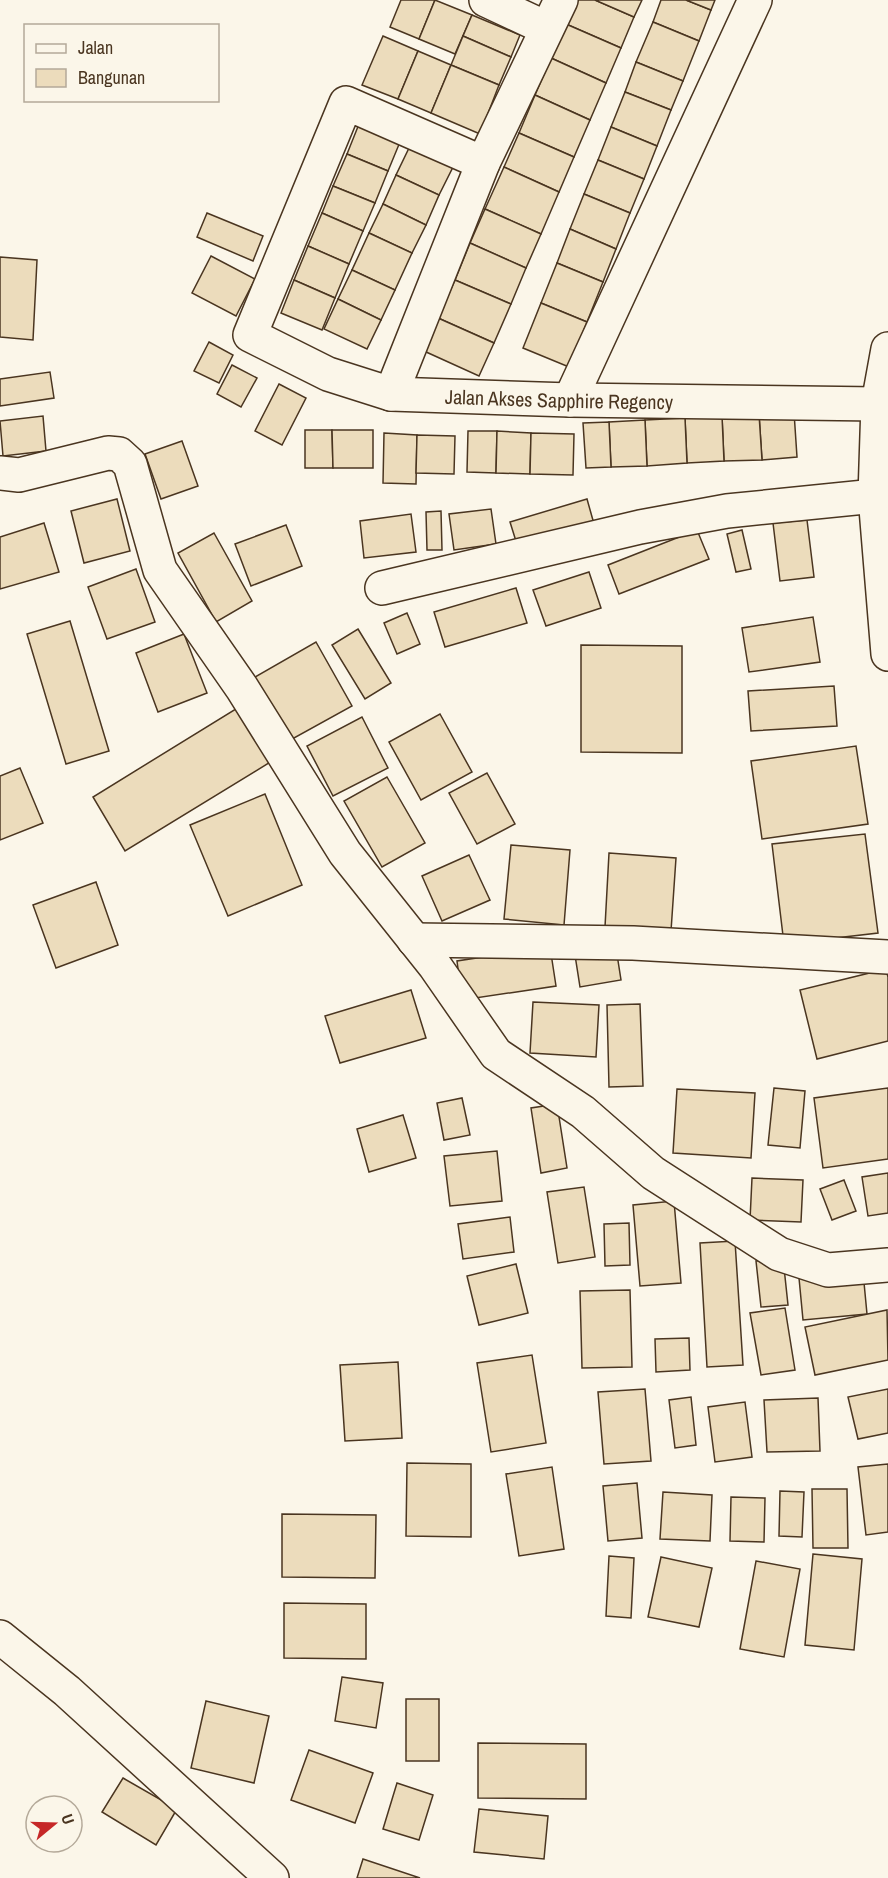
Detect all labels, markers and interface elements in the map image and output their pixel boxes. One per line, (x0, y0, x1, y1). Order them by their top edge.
legend (24, 24, 219, 102)
text: Jalan (78, 35, 113, 60)
text: Bangunan (78, 65, 145, 90)
street label: Jalan Akses Sapphire Regency (445, 382, 674, 415)
north arrow (24, 1794, 84, 1854)
text: U (56, 1811, 80, 1827)

